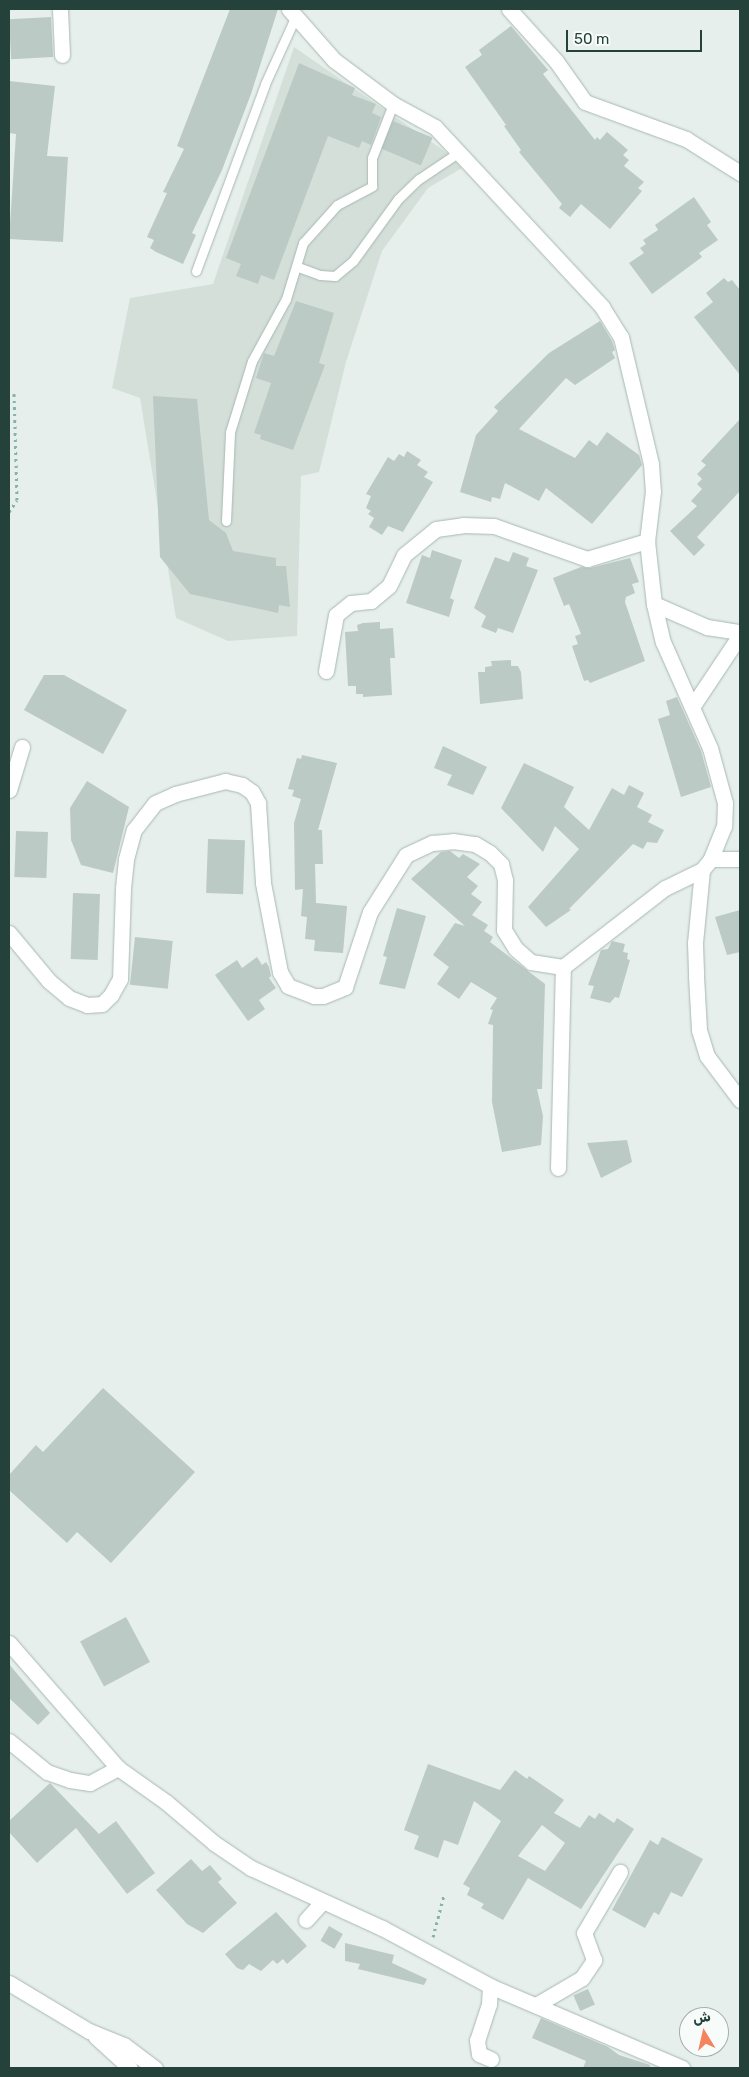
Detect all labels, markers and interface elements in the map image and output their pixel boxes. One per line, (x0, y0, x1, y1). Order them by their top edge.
scale bar (569, 20, 705, 52)
text: 50 m (574, 30, 609, 48)
north arrow (679, 2007, 729, 2057)
text: ش (692, 2008, 712, 2027)

